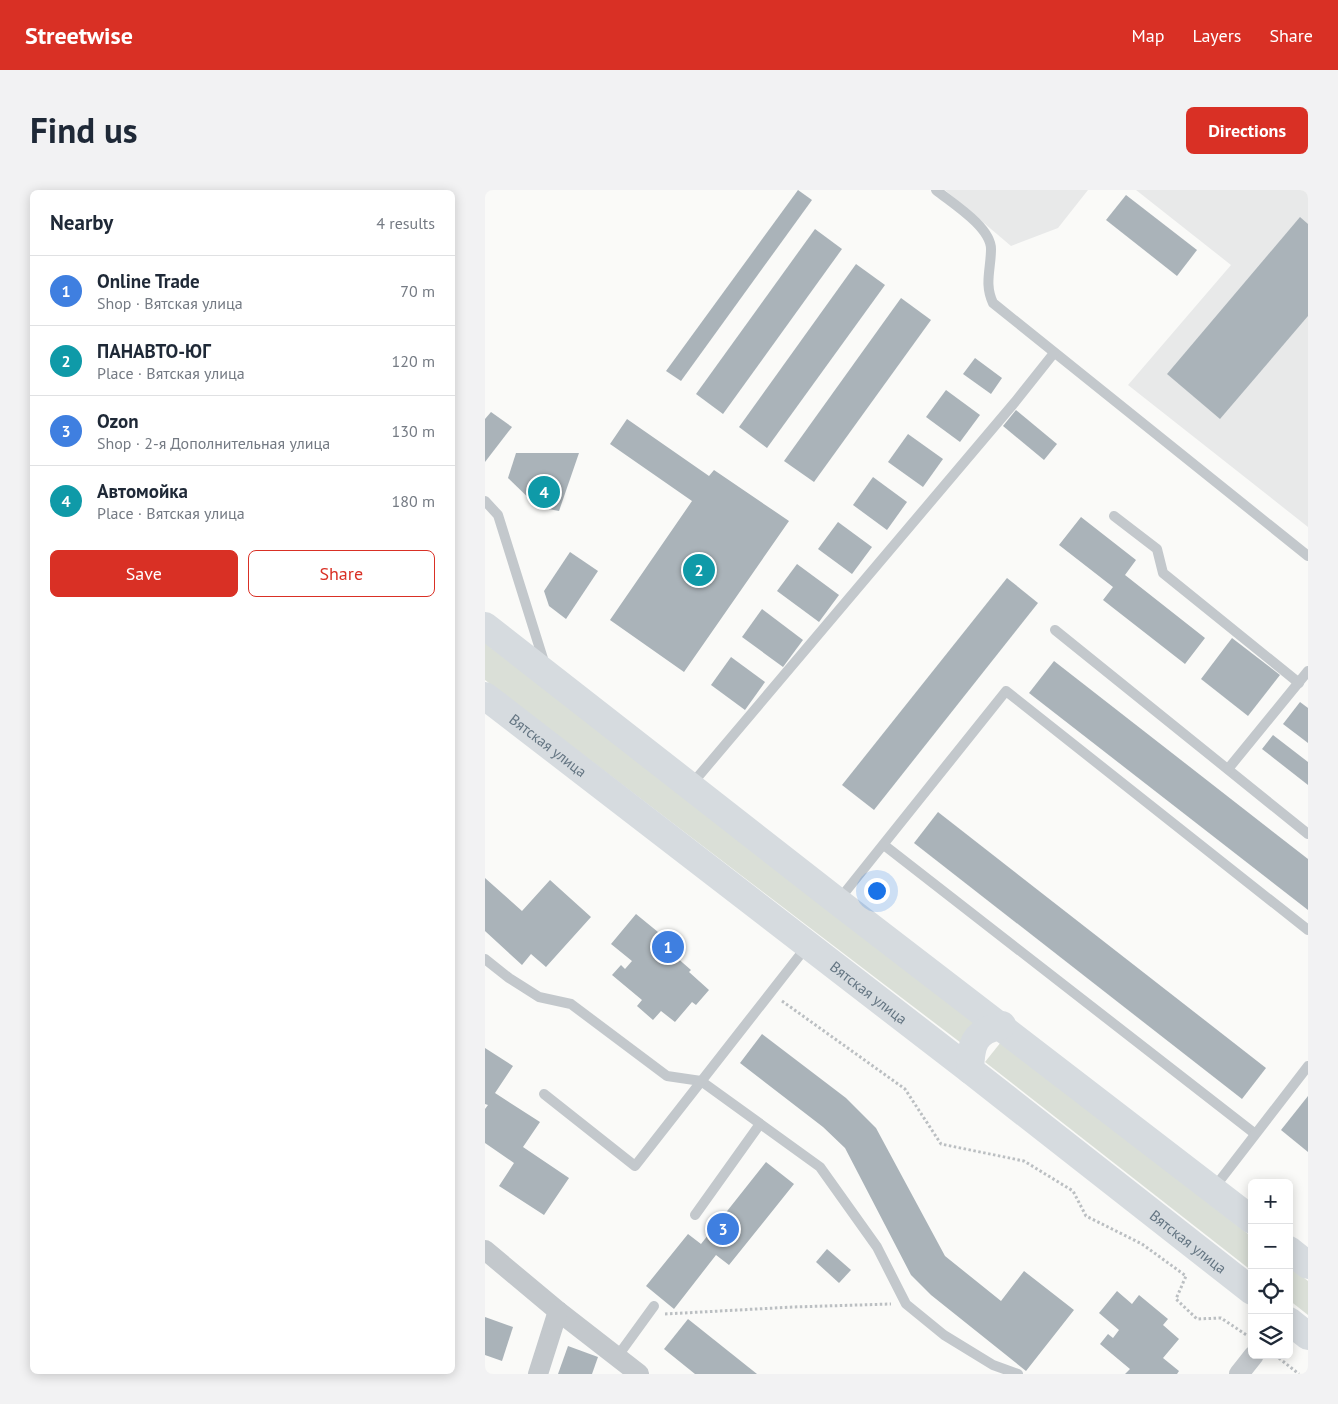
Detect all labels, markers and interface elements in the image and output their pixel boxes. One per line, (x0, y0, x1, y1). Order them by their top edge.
text: Streetwise (25, 20, 133, 51)
text: Map (1132, 24, 1164, 47)
text: Layers (1192, 24, 1241, 47)
text: Share (1269, 24, 1313, 47)
text: Find us (30, 107, 138, 153)
button: Directions (1186, 107, 1308, 154)
text: Nearby (50, 209, 113, 236)
text: 4 results (376, 213, 435, 233)
text: Online Trade (97, 269, 200, 293)
text: 1 (61, 281, 71, 301)
text: 70 m (400, 281, 435, 301)
text: Shop · Вятская улица (97, 293, 243, 313)
text: ПАНАВТО-ЮГ (97, 339, 211, 363)
text: 2 (61, 351, 71, 371)
text: 120 m (392, 351, 435, 371)
text: Place · Вятская улица (97, 363, 245, 383)
text: Ozon (97, 409, 139, 433)
text: 3 (61, 421, 71, 441)
text: 130 m (392, 421, 435, 441)
text: Shop · 2-я Дополнительная улица (97, 433, 330, 453)
pin: 4 (528, 473, 560, 511)
text: Автомойка (97, 479, 188, 503)
text: 4 (61, 491, 71, 511)
text: 180 m (392, 491, 435, 511)
text: Place · Вятская улица (97, 503, 245, 523)
button: Save (50, 550, 238, 597)
button: Share (248, 550, 435, 597)
pin: 2 (683, 551, 715, 589)
street label: Вятская улица (506, 709, 591, 781)
your location (864, 878, 890, 904)
pin: 1 (652, 928, 684, 966)
street label: Вятская улица (827, 956, 911, 1028)
map controls (1248, 1179, 1293, 1359)
button: + (1248, 1179, 1293, 1224)
street label: Вятская улица (1146, 1205, 1231, 1277)
pin: 3 (707, 1210, 739, 1248)
button: − (1248, 1224, 1293, 1269)
button: locate (1248, 1269, 1293, 1314)
button: layers (1248, 1314, 1293, 1359)

